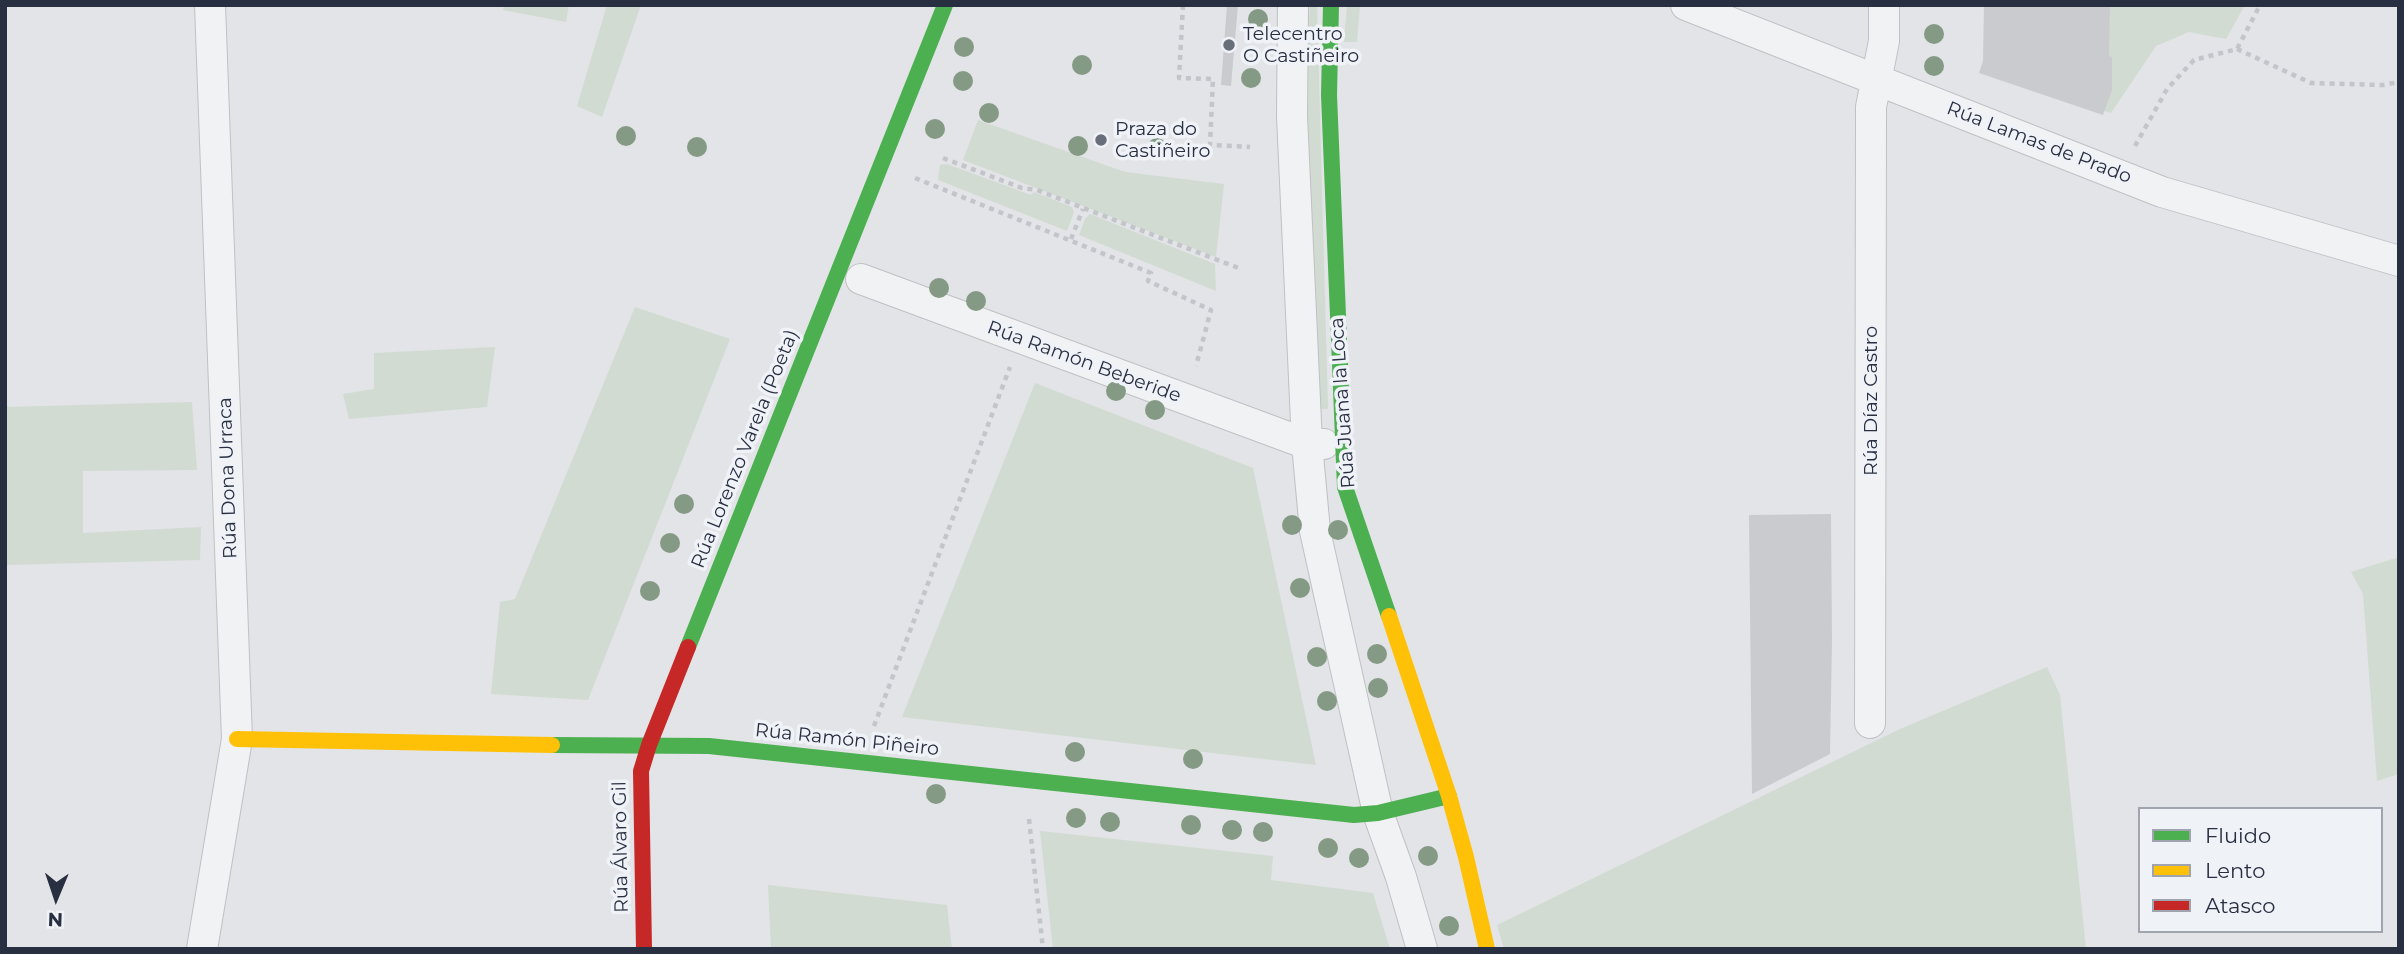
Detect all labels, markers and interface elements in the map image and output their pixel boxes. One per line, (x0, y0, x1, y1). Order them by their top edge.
place label: Telecentro O Castiñeiro (1243, 23, 1359, 67)
marker: Telecentro O Castiñeiro (1221, 37, 1237, 53)
street label: Rúa Lamas de Prado (1943, 97, 2135, 189)
place label: Praza do Castiñeiro (1115, 118, 1210, 162)
marker: Praza do Castiñeiro (1093, 132, 1109, 148)
street label: Rúa Ramón Beberide (984, 316, 1184, 408)
street label: Rúa Juana la Loca (1326, 317, 1360, 489)
street label: Rúa Lorenzo Varela (Poeta) (687, 326, 803, 572)
street label: Rúa Díaz Castro (1860, 326, 1882, 476)
street label: Rúa Dona Urraca (214, 397, 242, 559)
street label: Rúa Ramón Piñeiro (754, 719, 940, 761)
street label: Rúa Álvaro Gil (608, 781, 634, 913)
legend (2138, 807, 2383, 933)
text: Fluido (2205, 823, 2271, 848)
text: Lento (2205, 858, 2265, 883)
north arrow (21, 863, 91, 933)
text: Atasco (2205, 893, 2276, 918)
text: N (47, 908, 63, 931)

